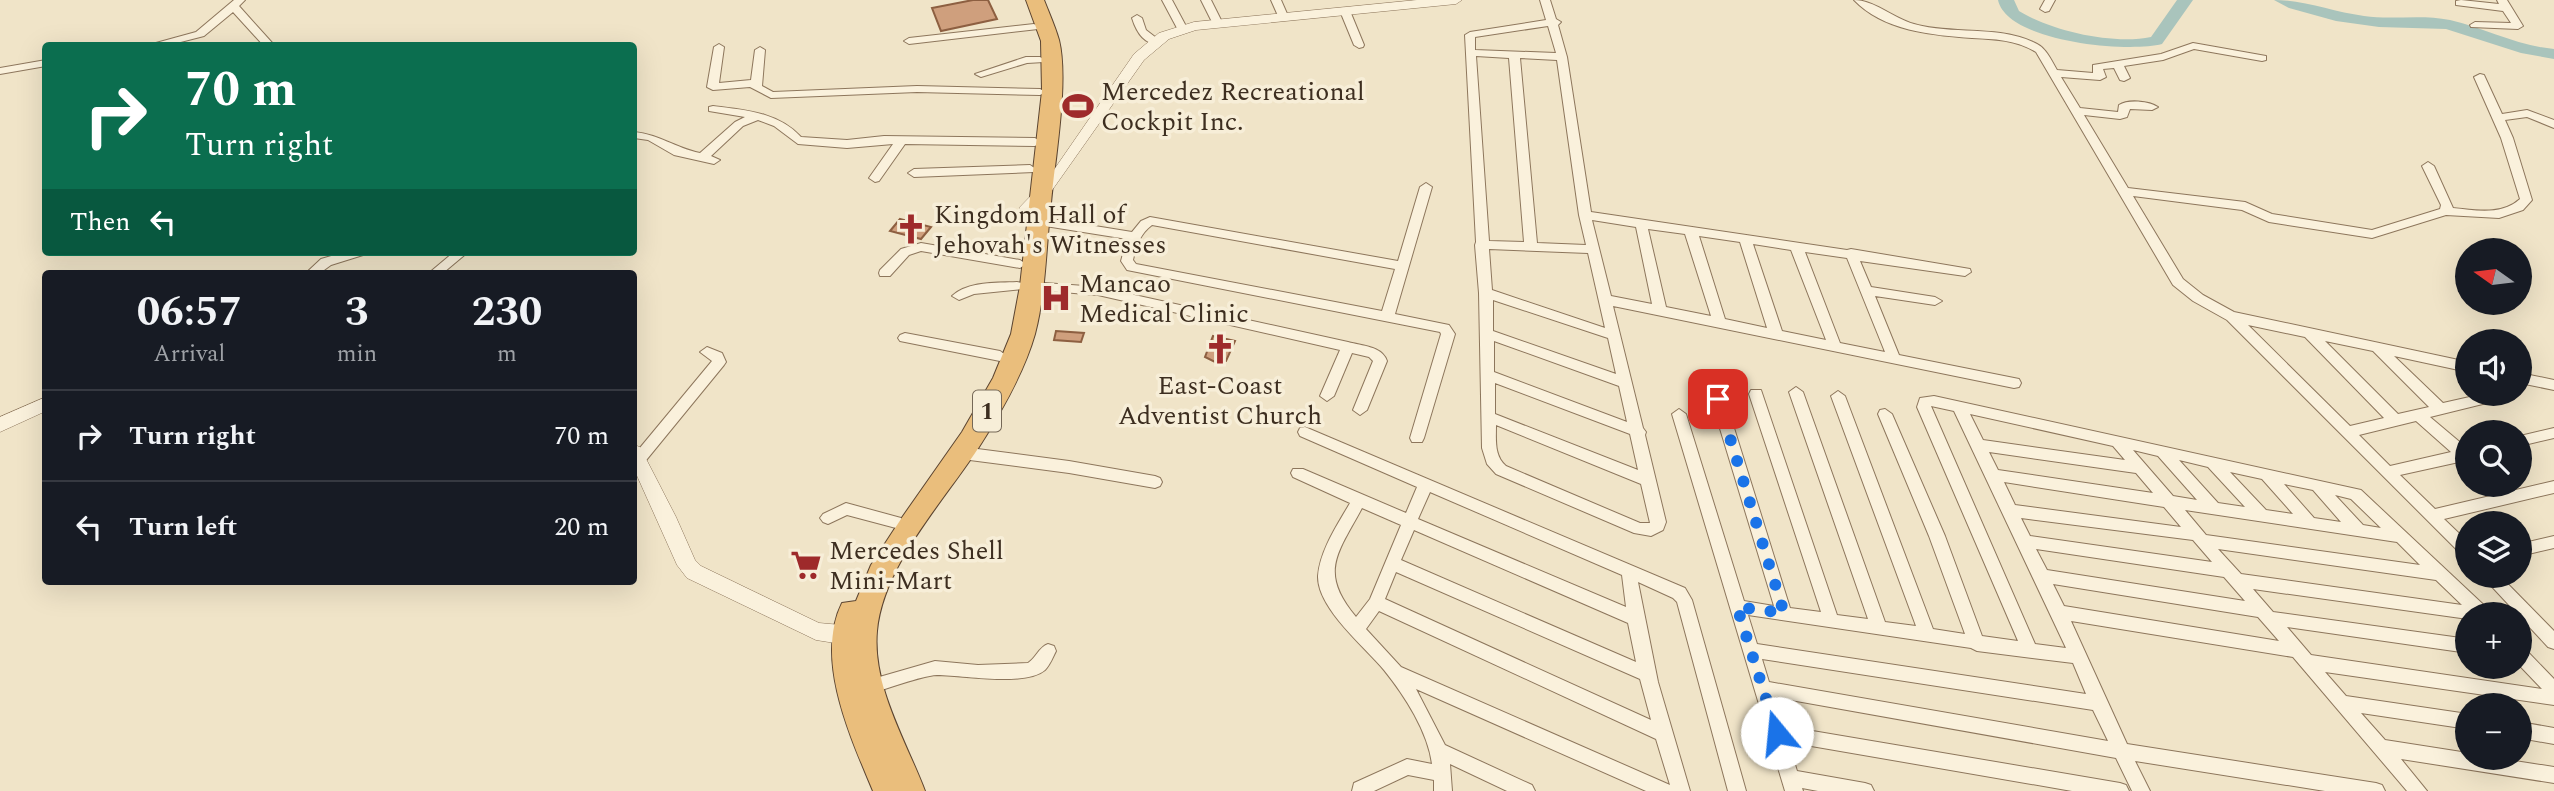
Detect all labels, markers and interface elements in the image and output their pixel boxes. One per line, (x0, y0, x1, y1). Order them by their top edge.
text: 70 m (185, 53, 296, 128)
icon: right (70, 70, 161, 161)
place label: Mercedez Recreational Cockpit Inc. (1101, 72, 1365, 142)
sports icon: Mercedez Recreational Cockpit Inc. (1061, 89, 1095, 123)
text: Turn right (185, 121, 333, 170)
place label: Kingdom Hall of Jehovah's Witnesses (934, 195, 1166, 265)
text: Then (70, 202, 130, 242)
icon: left (144, 203, 182, 241)
church icon: Kingdom Hall of Jehovah's Witnesses (894, 212, 928, 246)
north arrow (2455, 238, 2532, 315)
map controls (2455, 238, 2532, 770)
place label: Mancao Medical Clinic (1079, 264, 1249, 334)
text: 06:57 (137, 281, 242, 344)
text: 3 (345, 281, 369, 344)
text: 230 (472, 281, 542, 344)
hospital icon: Mancao Medical Clinic (1039, 281, 1073, 315)
button: sound (2455, 329, 2532, 406)
church icon: East-Coast Adventist Church (1203, 332, 1237, 366)
text: Arrival (154, 337, 225, 372)
text: min (337, 337, 377, 372)
text: m (497, 337, 517, 372)
place label: East-Coast Adventist Church (1118, 366, 1322, 436)
pin (1688, 369, 1748, 429)
icon: arrive (1699, 380, 1737, 418)
road number: 1 (973, 390, 1001, 432)
text: Turn right (129, 416, 256, 456)
text: 70 m (554, 416, 609, 456)
icon: right (70, 417, 108, 455)
button: search (2455, 420, 2532, 497)
text: Turn left (129, 507, 237, 547)
text: 20 m (554, 507, 609, 547)
icon: left (70, 508, 108, 546)
button: layers (2455, 511, 2532, 588)
place label: Mercedes Shell Mini-Mart (829, 531, 1004, 601)
supermarket icon: Mercedes Shell Mini-Mart (789, 548, 823, 582)
button: + (2455, 602, 2532, 679)
button: − (2455, 693, 2532, 770)
position arrow (1740, 696, 1814, 770)

